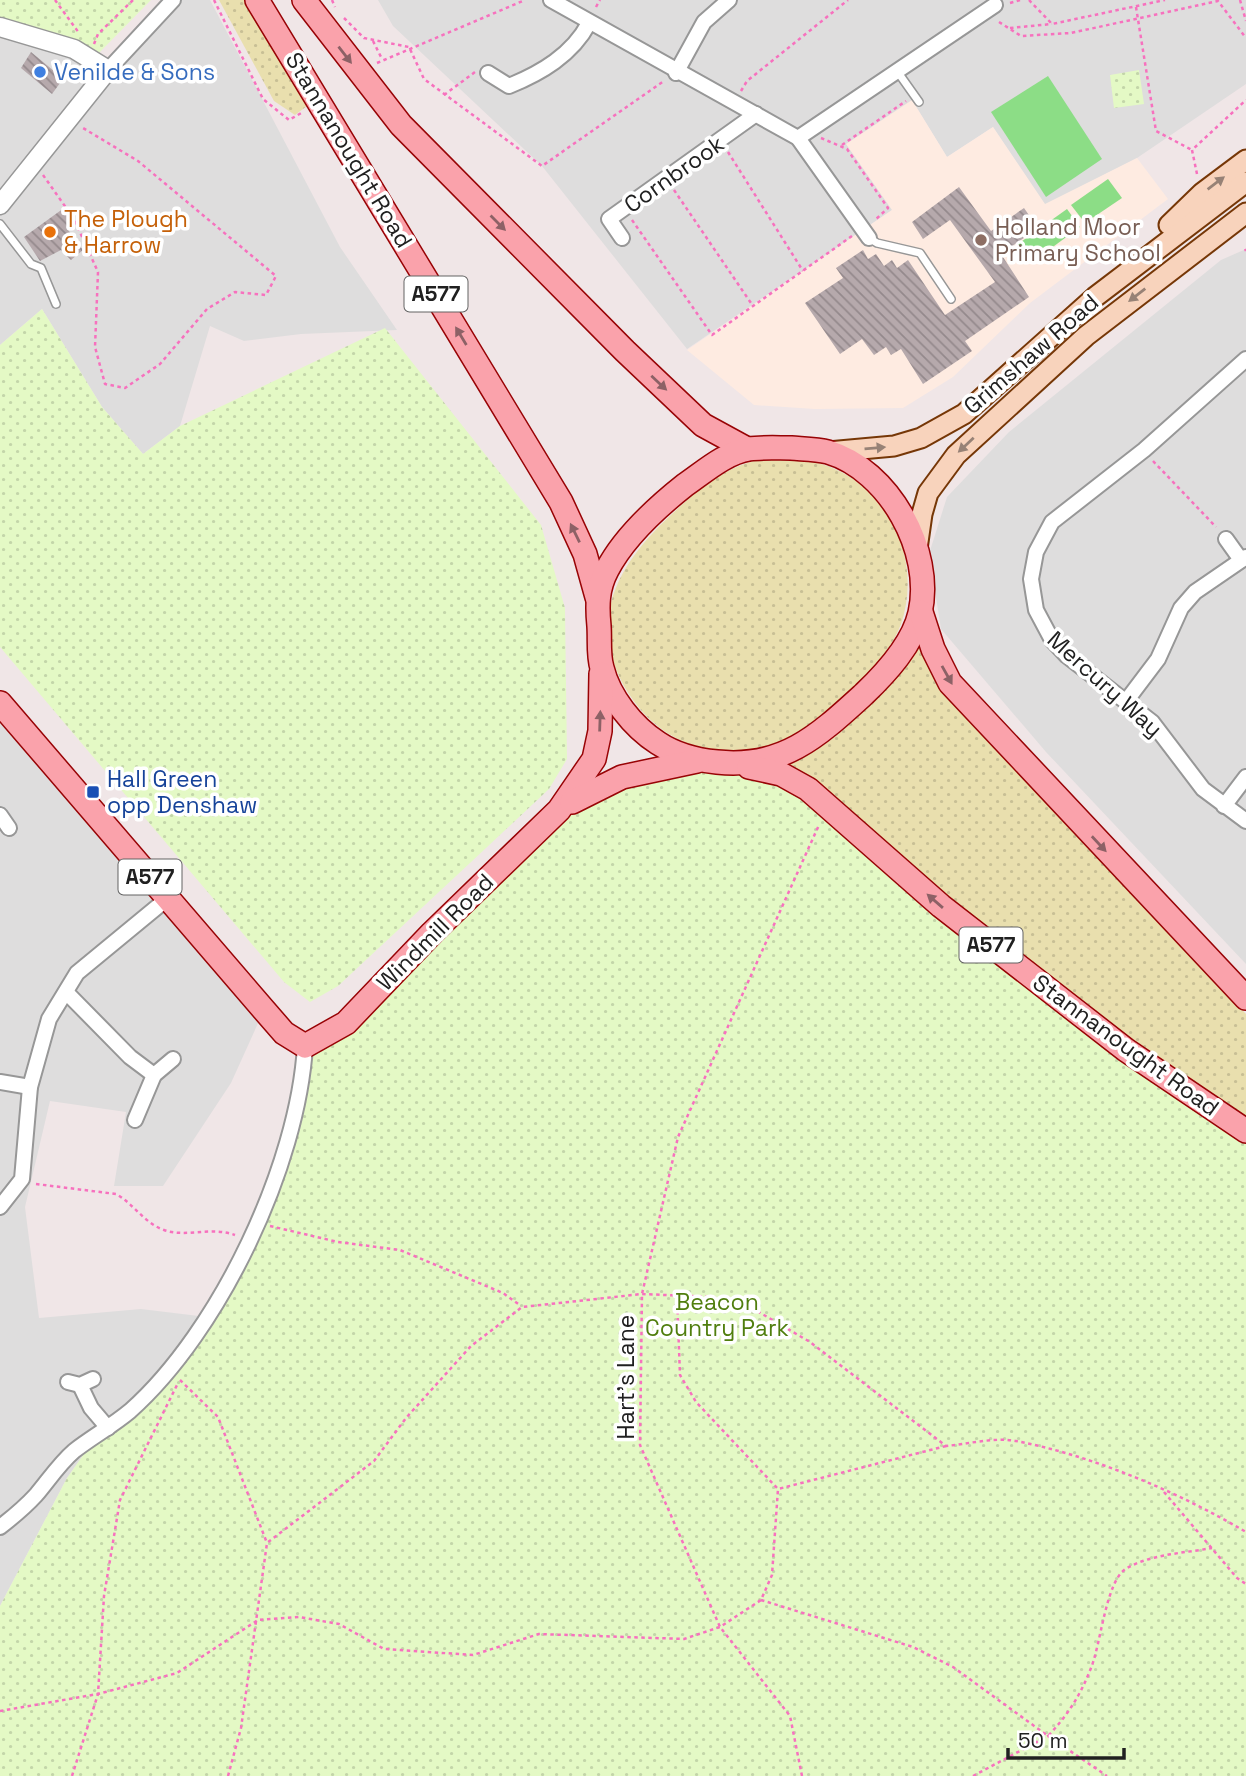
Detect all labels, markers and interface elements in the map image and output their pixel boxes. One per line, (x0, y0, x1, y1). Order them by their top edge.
one-way arrow (337, 45, 352, 63)
street label: Stannanought Road (279, 47, 419, 253)
place label: Venilde & Sons (54, 57, 215, 87)
marker: Venilde & Sons (32, 64, 48, 80)
street label: Cornbrook (618, 129, 730, 219)
one-way arrow (1207, 176, 1225, 190)
place label: The Plough & Harrow (64, 204, 188, 260)
place label: Holland Moor Primary School (995, 212, 1161, 268)
one-way arrow (489, 214, 505, 231)
marker: The Plough & Harrow (42, 224, 58, 240)
marker: Holland Moor Primary School (973, 232, 989, 248)
road number: A577 (404, 276, 467, 312)
street label: Grimshaw Road (957, 287, 1105, 421)
one-way arrow (1129, 288, 1147, 303)
one-way arrow (455, 326, 467, 345)
one-way arrow (650, 375, 667, 391)
one-way arrow (958, 437, 975, 453)
one-way arrow (864, 442, 886, 453)
one-way arrow (569, 522, 580, 543)
street label: Mercury Way (1041, 624, 1169, 744)
one-way arrow (941, 665, 952, 685)
one-way arrow (595, 709, 606, 731)
place label: Hall Green opp Denshaw (107, 764, 257, 820)
marker: Hall Green opp Denshaw (85, 784, 101, 800)
one-way arrow (1090, 835, 1106, 852)
road number: A577 (118, 860, 182, 894)
street label: Windmill Road (370, 867, 500, 997)
one-way arrow (926, 893, 944, 909)
road number: A577 (960, 928, 1023, 962)
street label: Stannanought Road (1027, 967, 1225, 1123)
park label: Beacon Country Park (645, 1287, 789, 1343)
street label: Hart's Lane (611, 1315, 641, 1439)
scale bar (1008, 1716, 1124, 1760)
text: 50 m (1018, 1727, 1068, 1754)

